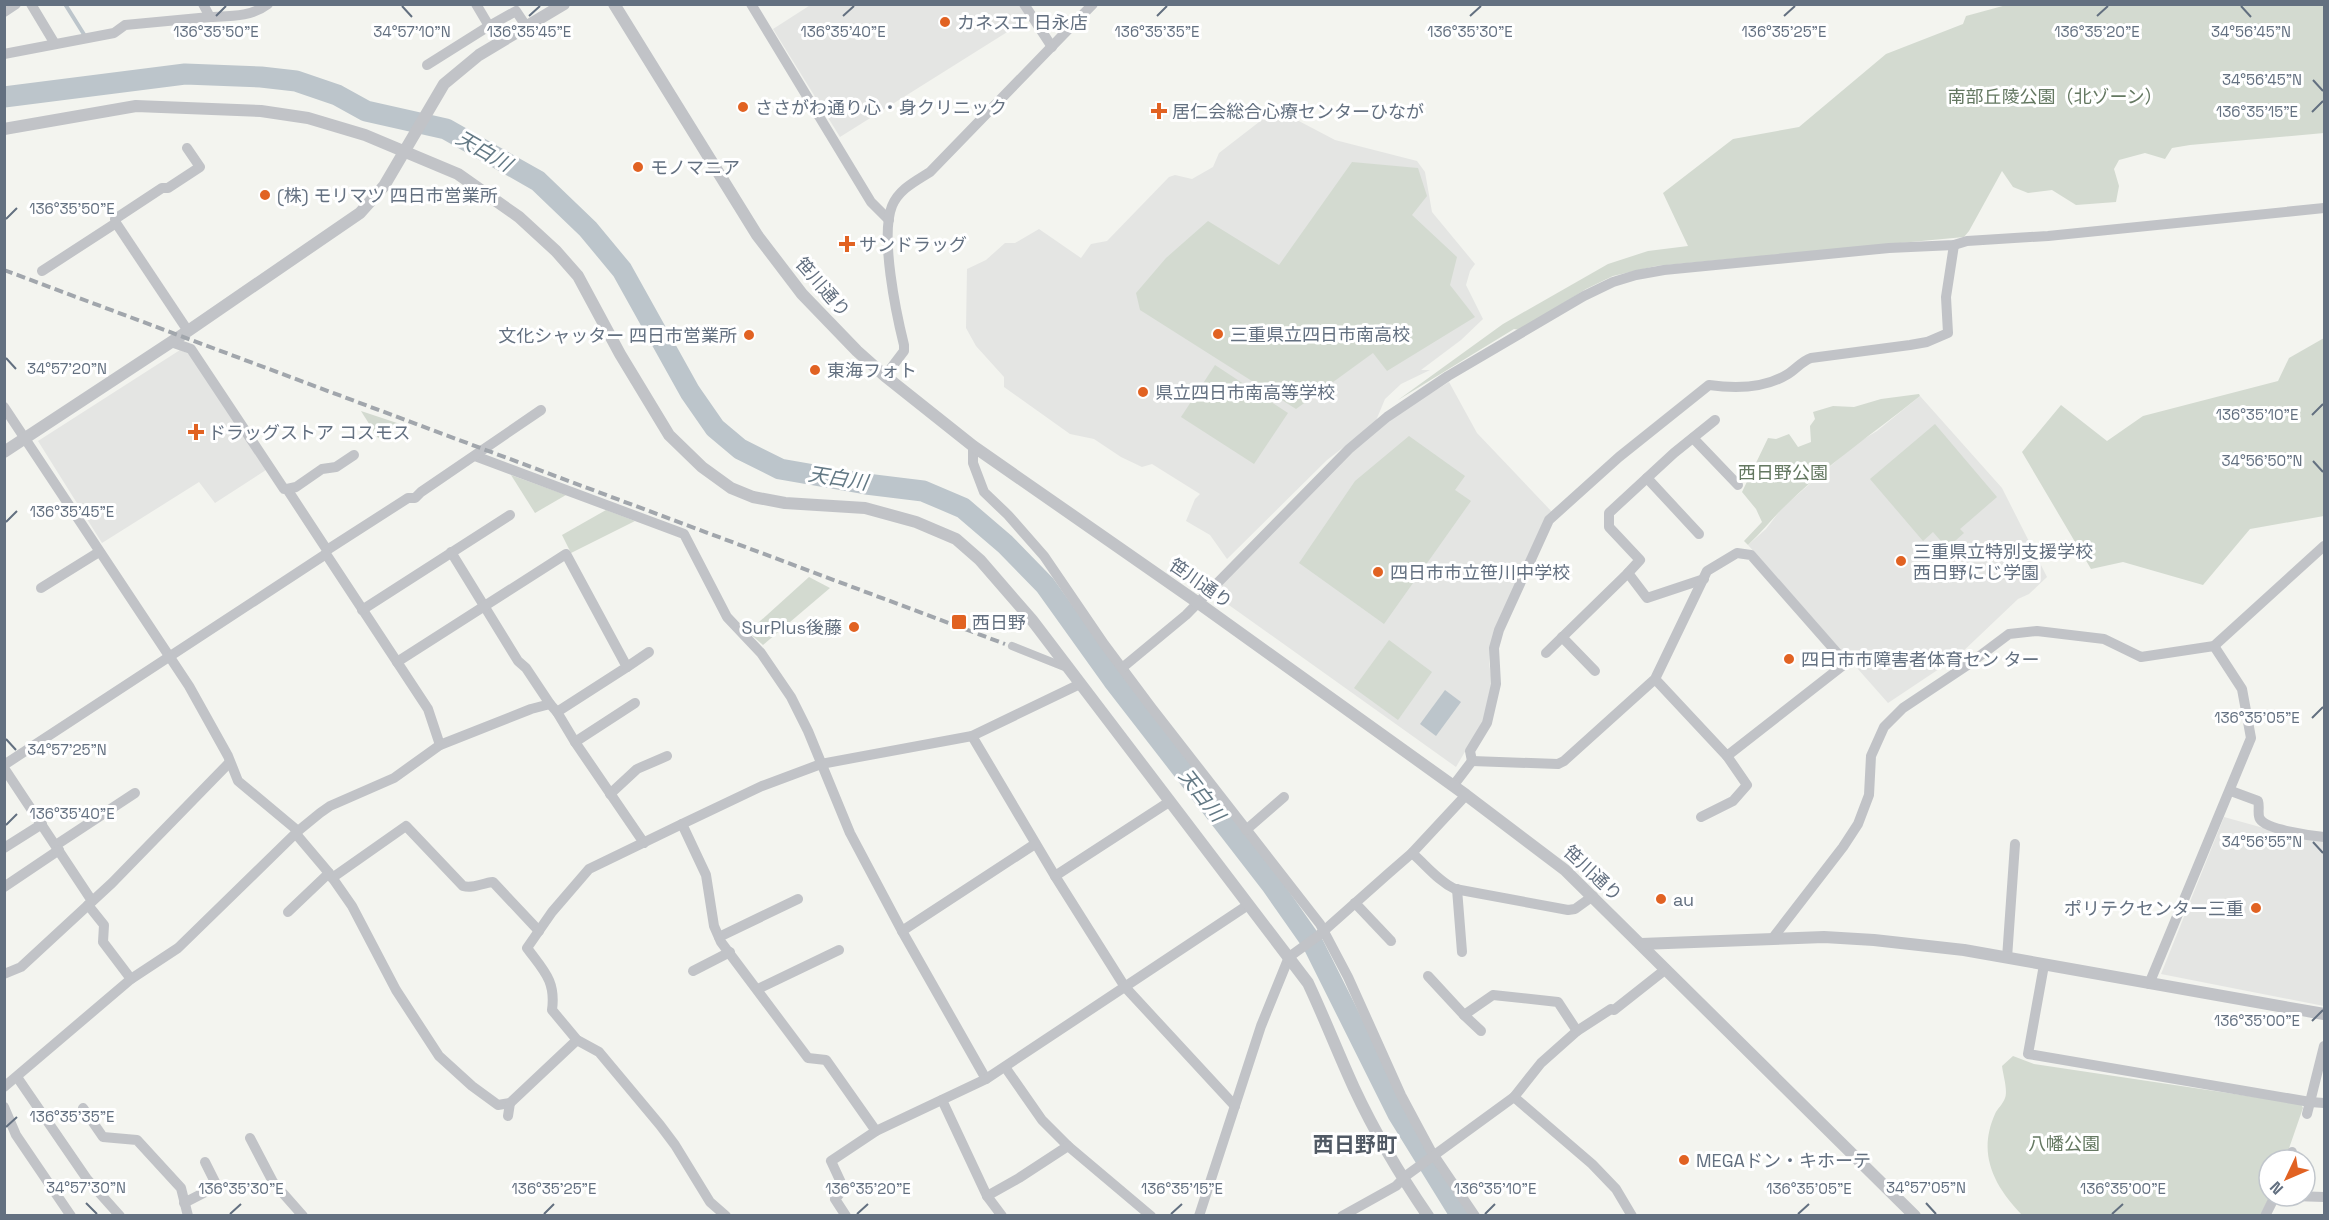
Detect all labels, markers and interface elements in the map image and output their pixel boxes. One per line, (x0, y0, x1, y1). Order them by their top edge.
place label: カネスエ 日永店 (957, 11, 1088, 34)
marker: カネスエ 日永店 (938, 15, 952, 29)
text: 136°35'50"E (173, 22, 259, 41)
text: 34°57'10"N (373, 22, 451, 41)
text: 136°35'45"E (487, 22, 571, 41)
text: 136°35'40"E (800, 22, 886, 41)
text: 136°35'35"E (1115, 22, 1199, 41)
text: 136°35'30"E (1427, 22, 1513, 41)
text: 136°35'25"E (1742, 22, 1826, 41)
text: 136°35'20"E (2054, 22, 2140, 41)
text: 34°56'45"N (2211, 22, 2291, 41)
text: 34°56'45"N (2222, 70, 2302, 89)
park label: 南部丘陵公園（北ゾーン） (1947, 85, 2163, 108)
place label: ささがわ通り心・身クリニック (755, 96, 1007, 119)
marker: ささがわ通り心・身クリニック (736, 100, 750, 114)
place label: 居仁会総合心療センターひなが (1172, 100, 1424, 123)
marker: 居仁会総合心療センターひなが (1150, 102, 1168, 120)
text: 136°35'15"E (2216, 102, 2298, 121)
water label: 天白川 (452, 125, 518, 178)
place label: モノマニア (650, 156, 740, 179)
marker: モノマニア (631, 160, 645, 174)
place label: (株) モリマツ 四日市営業所 (277, 184, 498, 207)
marker: (株) モリマツ 四日市営業所 (258, 188, 272, 202)
text: 136°35'50"E (29, 199, 115, 218)
place label: サンドラッグ (859, 233, 967, 256)
marker: サンドラッグ (840, 237, 854, 251)
street label: 笹川通り (791, 252, 855, 322)
place label: 三重県立四日市南高校 (1230, 323, 1410, 346)
place label: 文化シャッター 四日市営業所 (498, 324, 737, 347)
marker: 三重県立四日市南高校 (1211, 327, 1225, 341)
marker: 文化シャッター 四日市営業所 (742, 328, 756, 342)
text: 34°57'20"N (27, 359, 107, 378)
place label: 東海フォト (827, 359, 917, 382)
marker: 東海フォト (808, 363, 822, 377)
place label: 県立四日市南高等学校 (1155, 381, 1335, 404)
marker: 県立四日市南高等学校 (1136, 385, 1150, 399)
text: 136°35'10"E (2216, 405, 2298, 424)
place label: ドラッグストア コスモス (208, 421, 411, 444)
marker: ドラッグストア コスモス (189, 425, 203, 439)
text: 34°56'50"N (2221, 451, 2303, 470)
water label: 天白川 (806, 460, 872, 496)
park label: 西日野公園 (1738, 461, 1828, 484)
text: 136°35'45"E (30, 502, 114, 521)
place label: 三重県立特別支援学校 西日野にじ学園 (1913, 540, 2093, 584)
street label: 笹川通り (1165, 553, 1237, 613)
marker: 三重県立特別支援学校 西日野にじ学園 (1894, 554, 1908, 568)
place label: 四日市市立笹川中学校 (1390, 561, 1570, 584)
marker: 四日市市立笹川中学校 (1371, 565, 1385, 579)
place label: 西日野 (972, 611, 1026, 634)
marker: 西日野 (950, 613, 968, 631)
place label: SurPlus後藤 (741, 616, 842, 639)
marker: SurPlus後藤 (847, 620, 861, 634)
place label: 四日市市障害者体育セン ター (1801, 648, 2040, 671)
marker: 四日市市障害者体育セン ター (1782, 652, 1796, 666)
text: 136°35'05"E (2214, 708, 2300, 727)
text: 34°57'25"N (27, 740, 107, 759)
water label: 天白川 (1173, 763, 1232, 828)
text: 136°35'40"E (29, 804, 115, 823)
text: 34°56'55"N (2222, 832, 2302, 851)
street label: 笹川通り (1559, 840, 1627, 906)
place label: au (1673, 888, 1694, 911)
marker: au (1654, 892, 1668, 906)
place label: ポリテクセンター三重 (2064, 897, 2244, 920)
marker: ポリテクセンター三重 (2249, 901, 2263, 915)
text: 136°35'00"E (2214, 1011, 2300, 1030)
text: 136°35'35"E (30, 1107, 114, 1126)
district label: 西日野町 (1313, 1131, 1397, 1158)
park label: 八幡公園 (2028, 1132, 2100, 1155)
north arrow (2257, 1148, 2317, 1208)
place label: MEGAドン・キホーテ (1696, 1149, 1871, 1172)
marker: MEGAドン・キホーテ (1677, 1153, 1691, 1167)
text: N (2265, 1177, 2288, 1199)
text: 34°57'30"N (46, 1178, 126, 1197)
text: 34°57'05"N (1886, 1178, 1966, 1197)
text: 136°35'30"E (198, 1179, 284, 1198)
text: 136°35'25"E (512, 1179, 596, 1198)
text: 136°35'20"E (825, 1179, 911, 1198)
text: 136°35'15"E (1141, 1179, 1223, 1198)
text: 136°35'10"E (1454, 1179, 1536, 1198)
text: 136°35'05"E (1766, 1179, 1852, 1198)
text: 136°35'00"E (2080, 1179, 2166, 1198)

